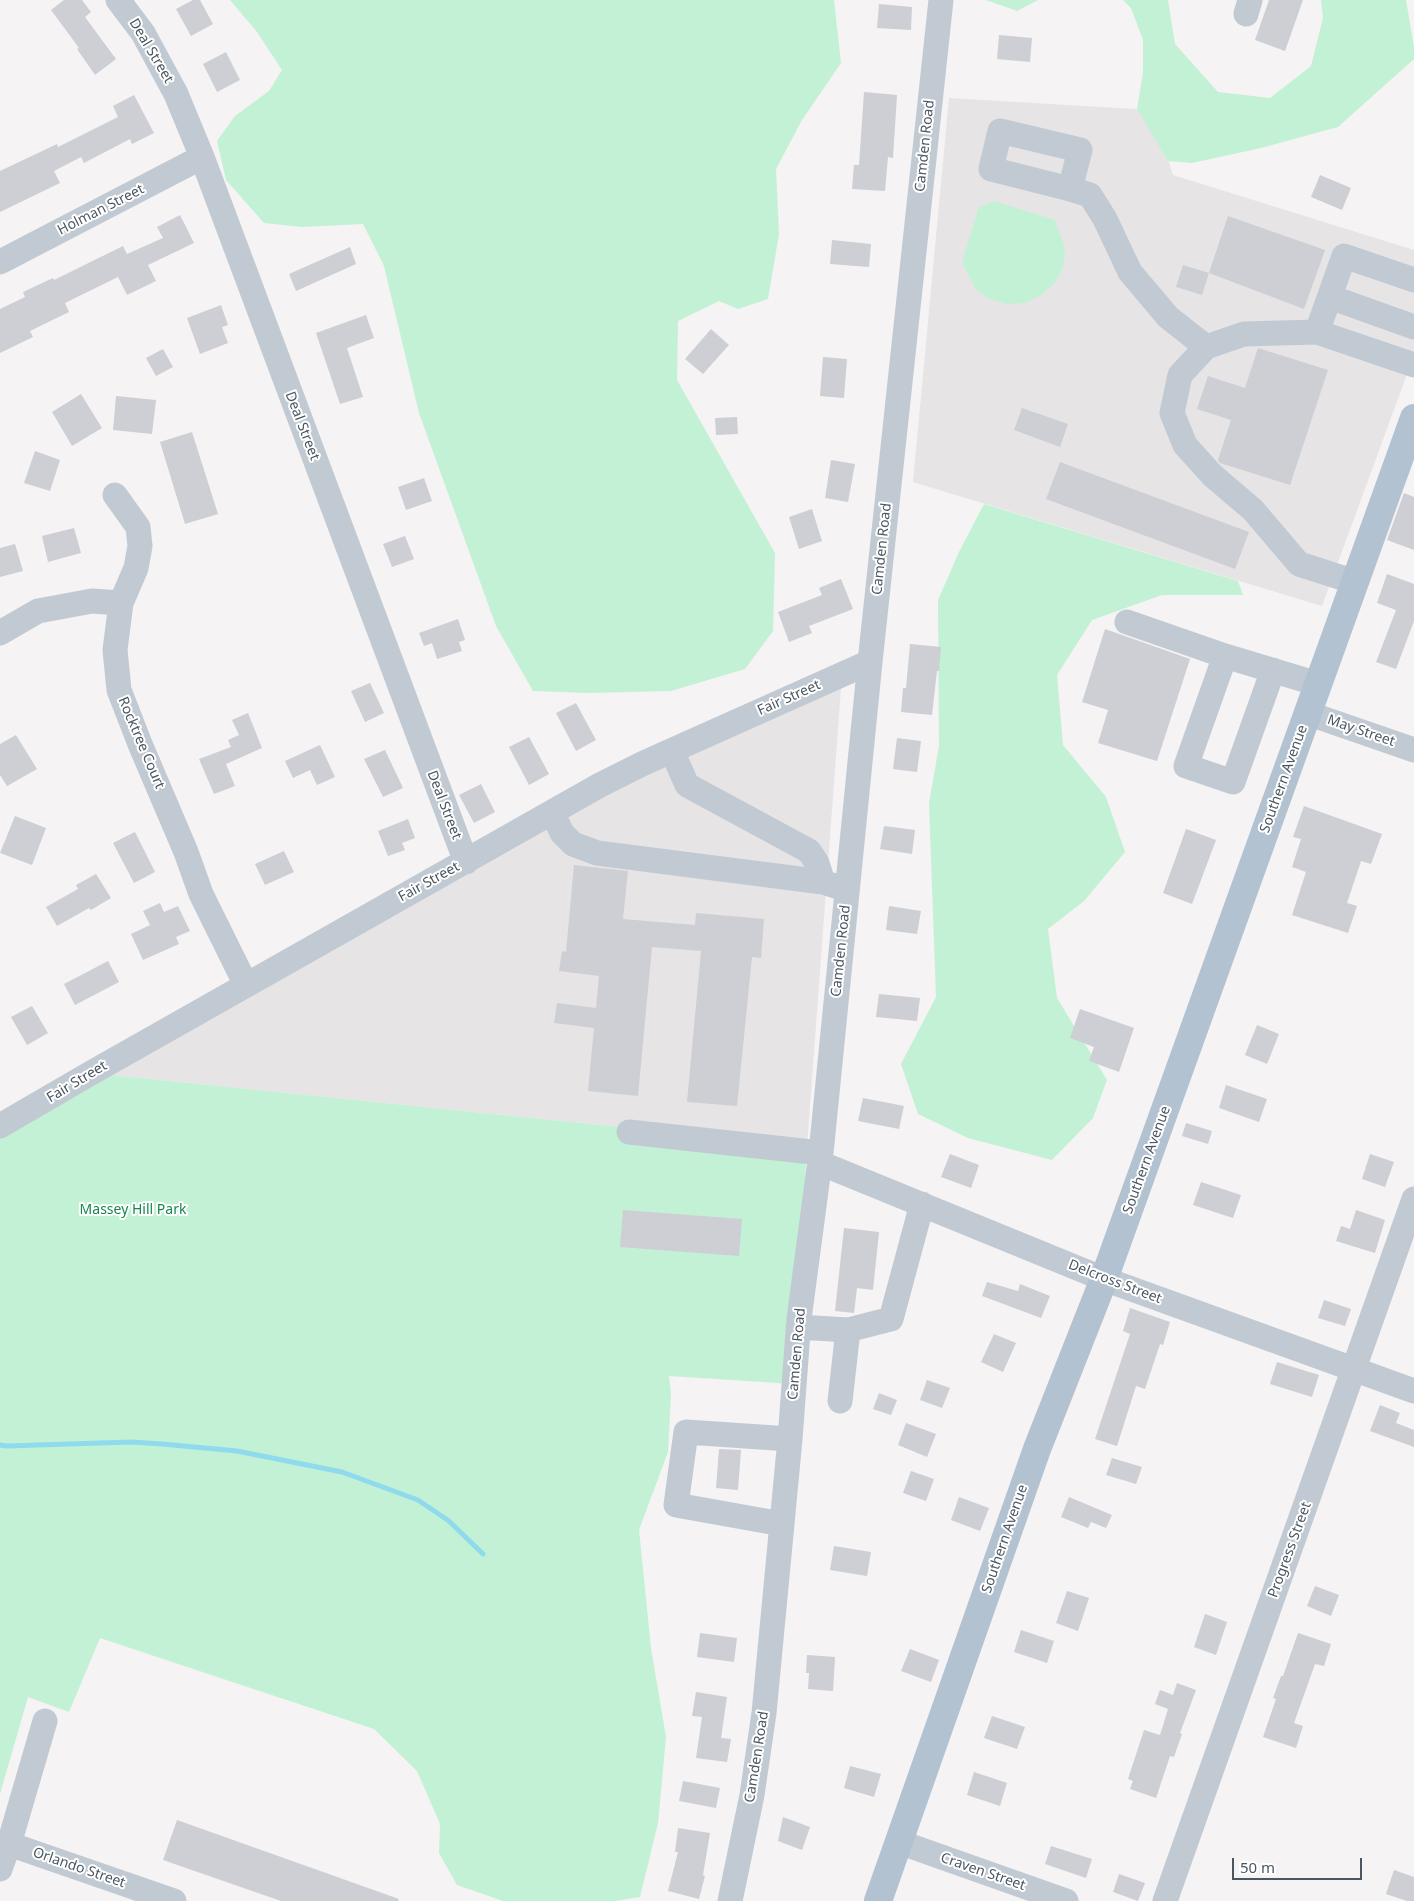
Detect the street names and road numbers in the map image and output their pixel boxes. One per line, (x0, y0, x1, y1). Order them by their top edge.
street label: Deal Street (125, 16, 177, 86)
street label: Camden Road (912, 99, 938, 193)
street label: Holman Street (55, 181, 147, 239)
street label: Deal Street (281, 389, 323, 463)
street label: Camden Road (869, 502, 895, 596)
street label: Fair Street (755, 677, 823, 719)
street label: Rocktree Court (114, 695, 168, 791)
street label: May Street (1325, 712, 1397, 750)
street label: Southern Avenue (1257, 723, 1311, 835)
street label: Deal Street (423, 768, 465, 842)
street label: Fair Street (396, 858, 462, 906)
street label: Camden Road (828, 904, 854, 998)
street label: Fair Street (44, 1057, 110, 1107)
street label: Southern Avenue (1120, 1104, 1174, 1216)
street label: Delcross Street (1066, 1256, 1164, 1308)
street label: Camden Road (785, 1307, 809, 1401)
street label: Southern Avenue (979, 1483, 1031, 1595)
street label: Progress Street (1265, 1500, 1315, 1600)
street label: Camden Road (741, 1710, 773, 1804)
street label: Orlando Street (31, 1844, 127, 1892)
street label: Craven Street (938, 1850, 1028, 1894)

